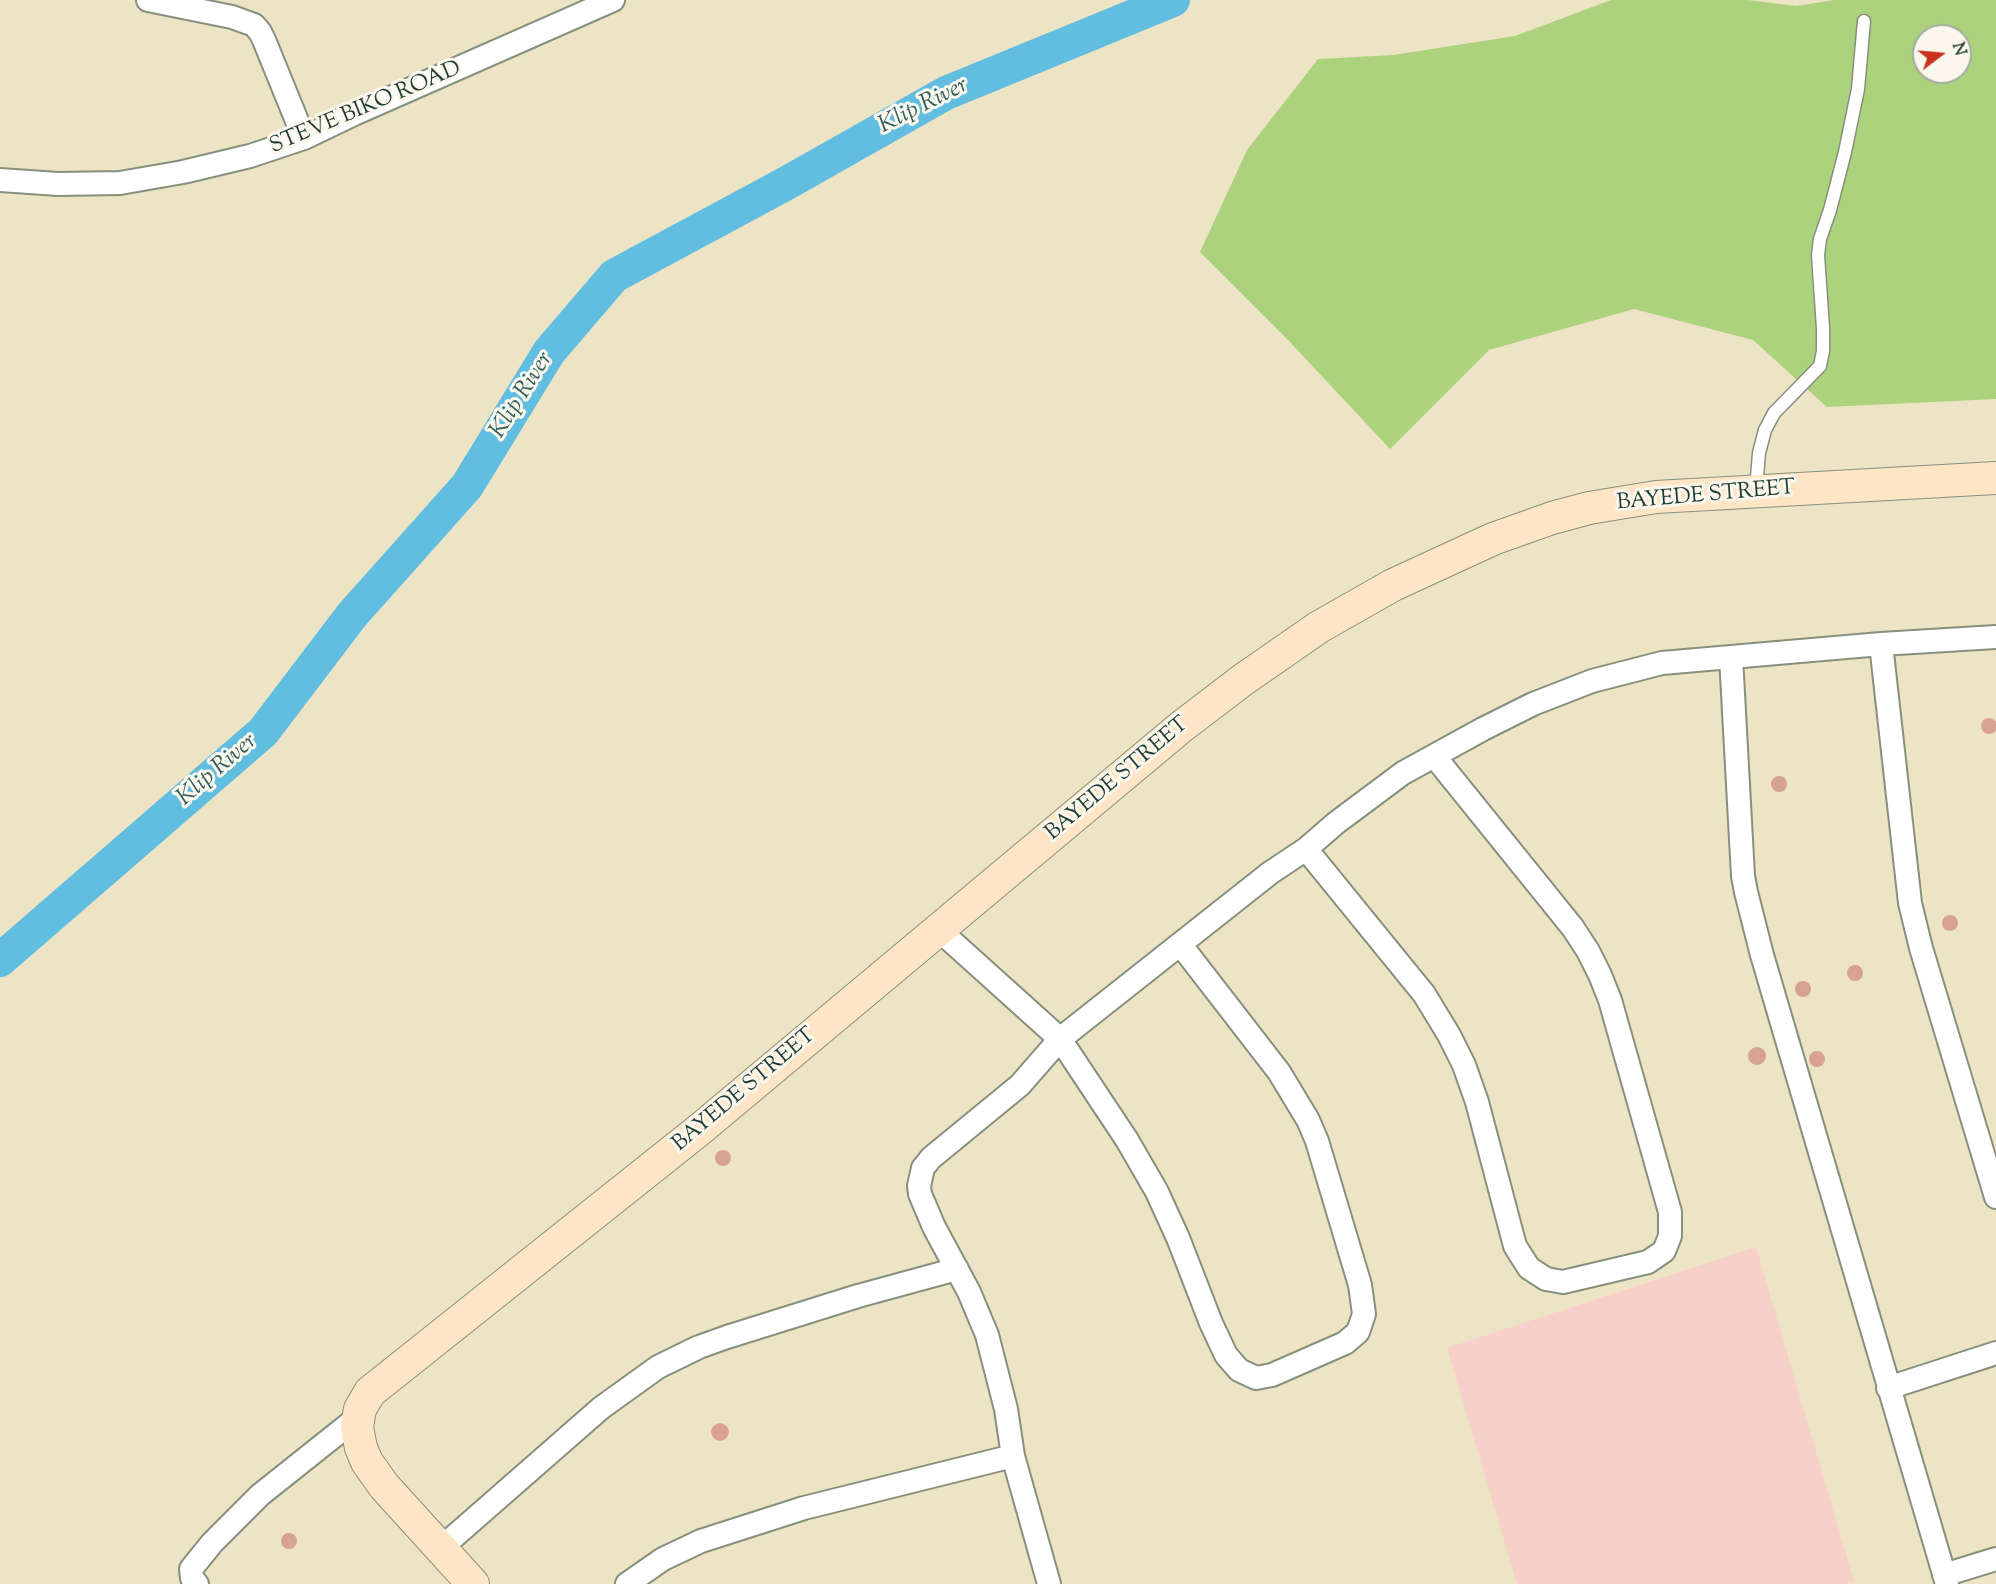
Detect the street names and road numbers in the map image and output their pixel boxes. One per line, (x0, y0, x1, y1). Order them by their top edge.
street label: STEVE BIKO ROAD (266, 57, 466, 161)
street label: BAYEDE STREET (1616, 476, 1796, 518)
street label: BAYEDE STREET (1041, 712, 1195, 848)
street label: BAYEDE STREET (668, 1023, 822, 1159)

